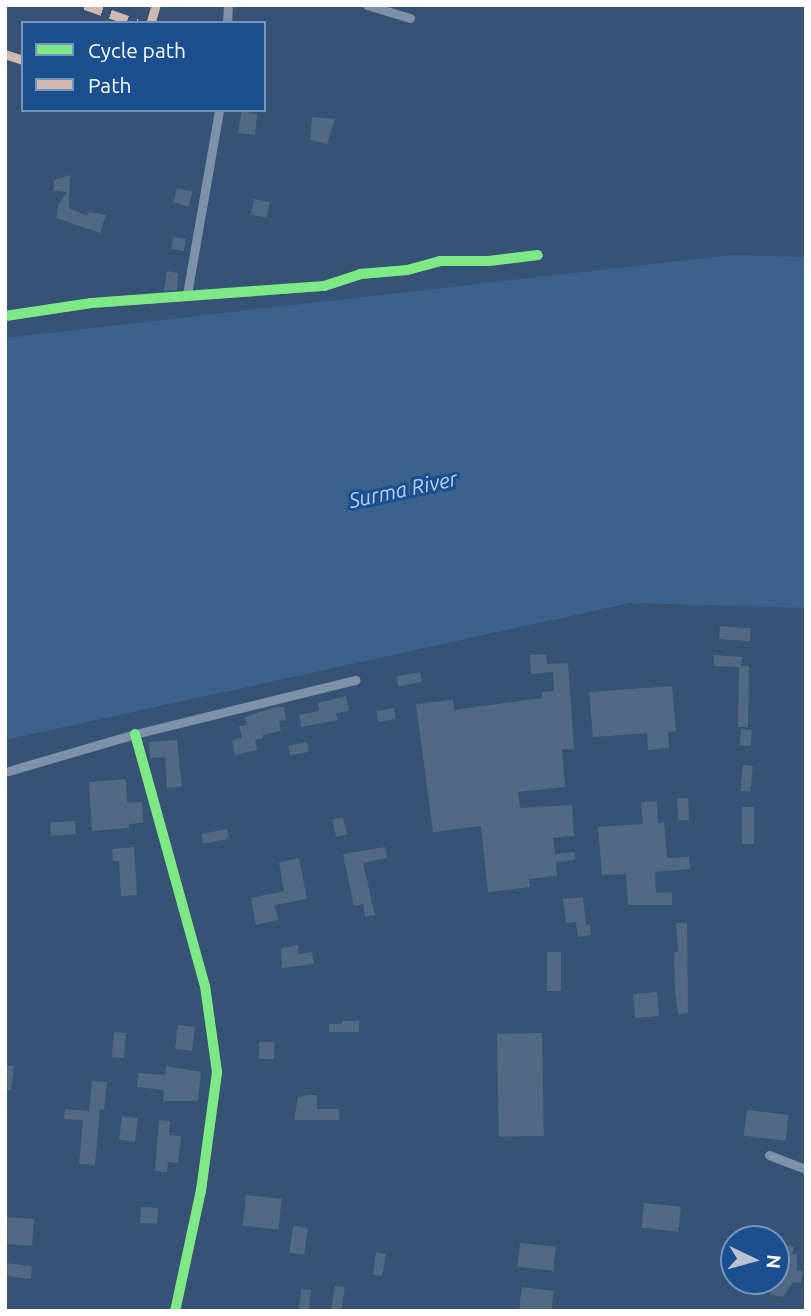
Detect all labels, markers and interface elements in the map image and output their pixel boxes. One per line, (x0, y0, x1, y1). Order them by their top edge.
legend (21, 21, 266, 112)
text: Cycle path (88, 38, 186, 62)
text: Path (88, 73, 131, 97)
water label: Surma River (346, 465, 460, 513)
north arrow (720, 1225, 790, 1295)
text: N (762, 1254, 786, 1270)

